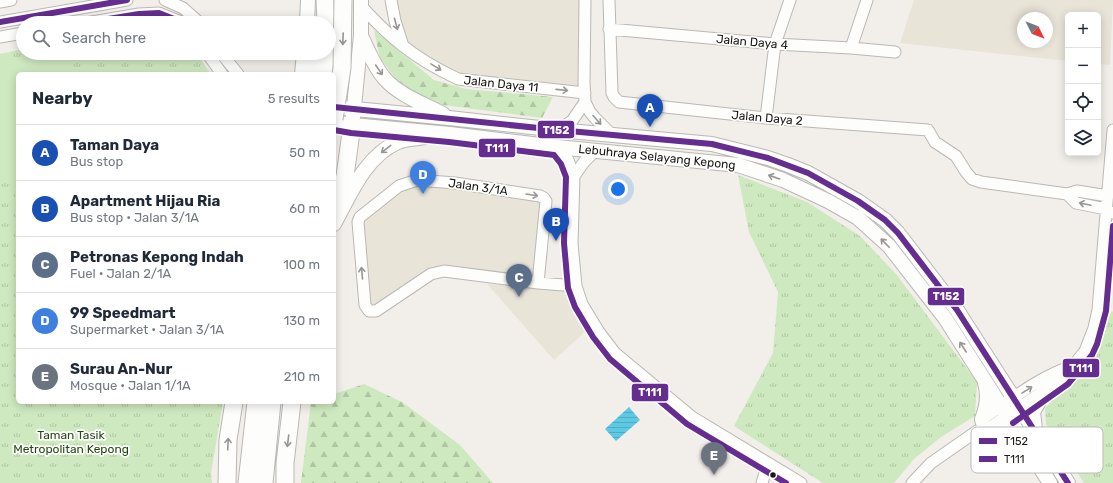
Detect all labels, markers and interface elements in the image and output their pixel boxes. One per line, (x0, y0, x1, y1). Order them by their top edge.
north arrow (1017, 12, 1053, 48)
map controls (1065, 12, 1101, 156)
button: + (1065, 12, 1101, 48)
search box (16, 16, 336, 60)
one-way arrow (393, 17, 400, 30)
icon: search (30, 27, 52, 49)
text: Search here (62, 29, 146, 47)
one-way arrow (339, 32, 347, 45)
street label: Jalan Daya 4 (715, 32, 789, 52)
button: − (1065, 48, 1101, 84)
one-way arrow (375, 64, 383, 75)
one-way arrow (430, 64, 442, 72)
street label: Jalan Daya 11 (463, 73, 539, 95)
button: locate (1065, 84, 1101, 120)
one-way arrow (555, 87, 568, 94)
text: Nearby (32, 88, 93, 108)
text: 5 results (268, 91, 320, 106)
pin: A (637, 94, 663, 127)
street label: Jalan Daya 2 (731, 108, 803, 128)
one-way arrow (592, 115, 601, 125)
line badge: T152 (537, 120, 575, 139)
button: layers (1065, 120, 1101, 156)
text: T152 (543, 124, 569, 137)
text: Taman Daya (70, 136, 159, 154)
line badge: T111 (478, 138, 516, 158)
text: T111 (485, 142, 509, 155)
street label: Lebuhraya Selayang Kepong (578, 142, 736, 172)
text: A (40, 145, 50, 160)
text: 50 m (289, 145, 320, 160)
one-way arrow (380, 145, 391, 154)
text: Bus stop (70, 154, 123, 169)
pin: D (410, 161, 436, 194)
one-way arrow (768, 173, 781, 180)
street label: Jalan 3/1A (447, 176, 509, 198)
your location (608, 179, 628, 199)
one-way arrow (525, 191, 538, 199)
text: Apartment Hijau Ria (70, 192, 220, 210)
one-way arrow (1079, 200, 1092, 208)
text: B (40, 201, 50, 216)
text: 60 m (289, 201, 320, 216)
pin: B (543, 208, 569, 241)
text: Bus stop · Jalan 3/1A (70, 210, 199, 225)
one-way arrow (880, 238, 890, 248)
text: Petronas Kepong Indah (70, 248, 244, 266)
text: C (40, 257, 50, 272)
text: 100 m (283, 257, 320, 272)
pin: C (506, 264, 532, 297)
text: Fuel · Jalan 2/1A (70, 266, 171, 281)
one-way arrow (359, 267, 366, 280)
line badge: T152 (927, 287, 965, 306)
text: T152 (933, 290, 959, 303)
text: 99 Speedmart (70, 304, 176, 322)
text: D (40, 313, 50, 328)
text: 130 m (284, 313, 320, 328)
text: Supermarket · Jalan 3/1A (70, 322, 224, 337)
one-way arrow (959, 341, 967, 352)
line badge: T111 (1062, 358, 1100, 378)
text: Surau An-Nur (70, 360, 172, 378)
text: T111 (1069, 362, 1093, 375)
text: E (41, 369, 49, 384)
text: 210 m (284, 369, 320, 384)
text: Mosque · Jalan 1/1A (70, 378, 191, 393)
line badge: T111 (631, 383, 669, 402)
text: T111 (638, 386, 662, 399)
one-way arrow (1021, 386, 1032, 394)
legend (971, 427, 1103, 473)
park label: Taman Tasik Metropolitan Kepong (13, 428, 129, 456)
one-way arrow (284, 434, 291, 447)
text: T152 (1004, 435, 1028, 448)
one-way arrow (225, 438, 232, 451)
pin: E (701, 442, 727, 475)
text: T111 (1004, 453, 1024, 466)
unlabelled marker (768, 470, 778, 480)

